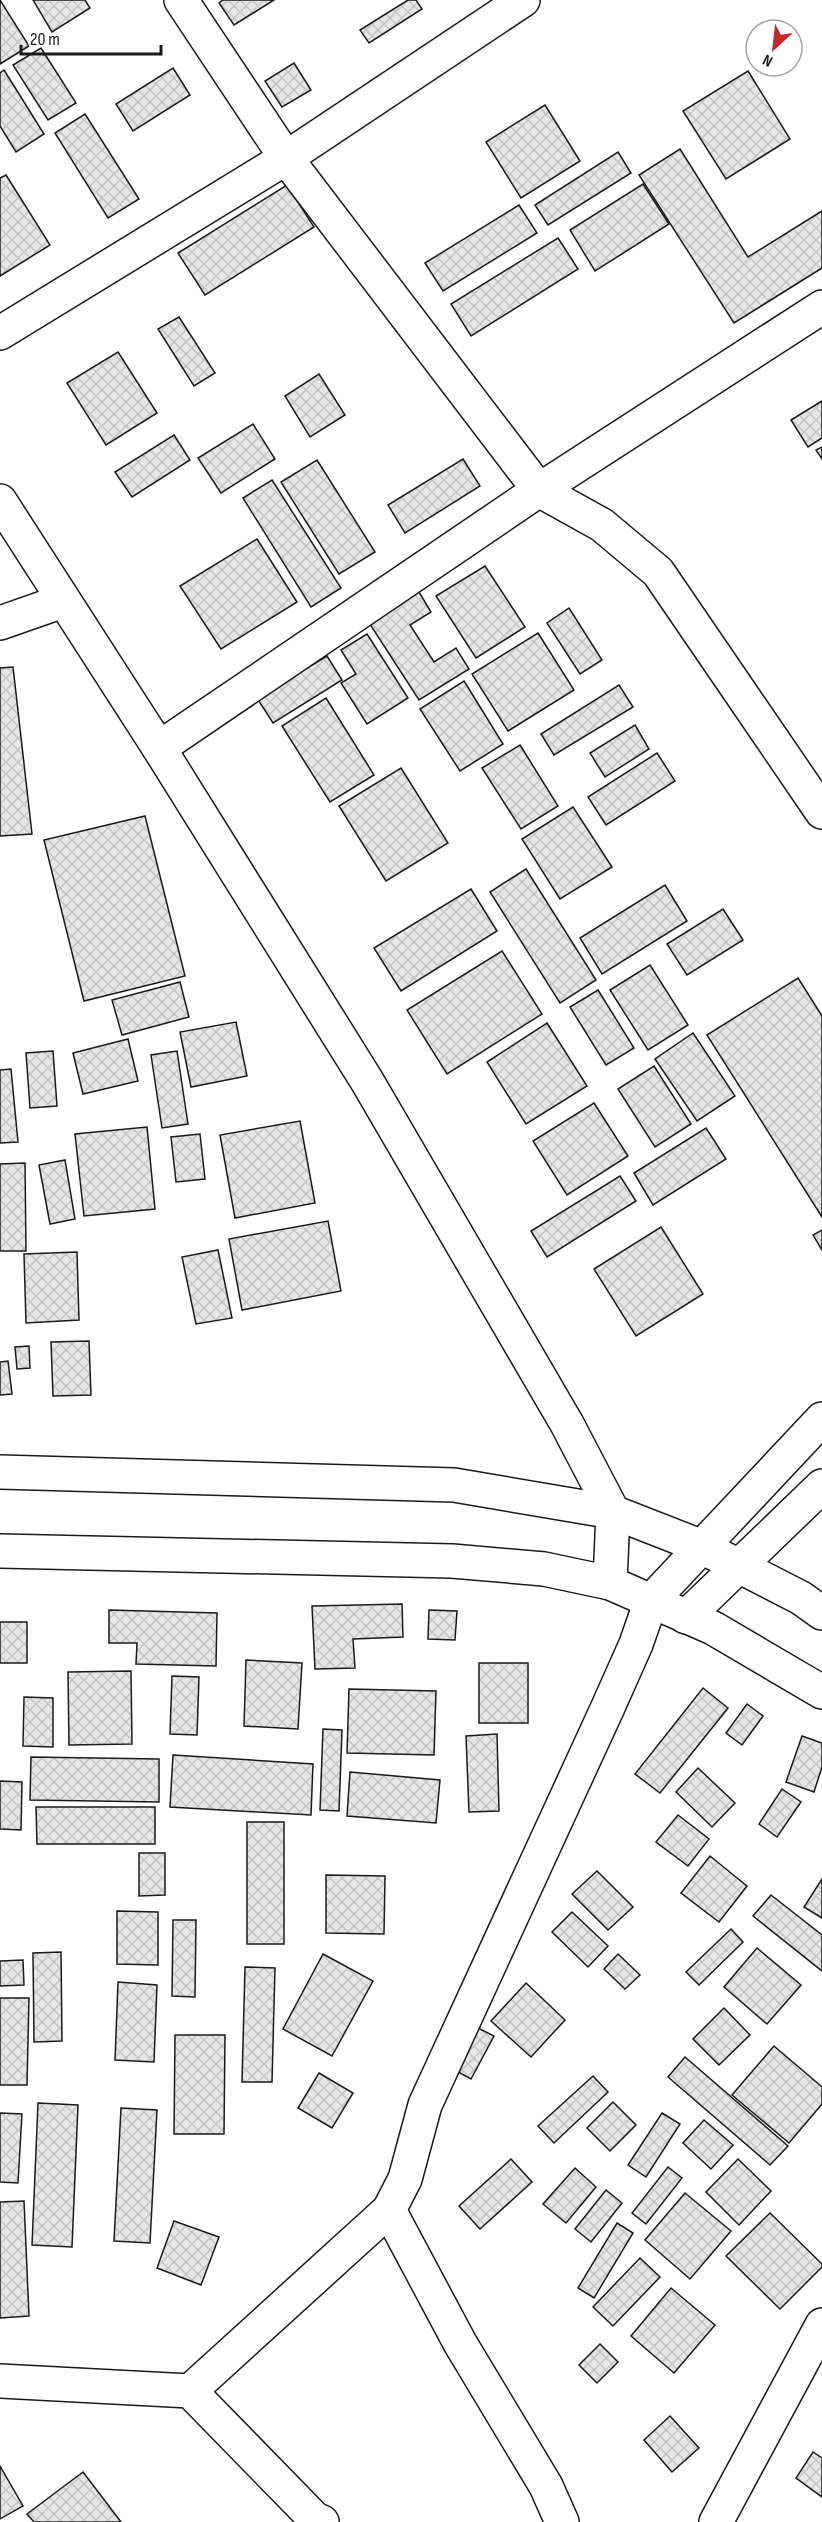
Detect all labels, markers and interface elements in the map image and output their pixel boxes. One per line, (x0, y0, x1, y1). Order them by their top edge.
scale bar (21, 18, 160, 56)
north arrow (744, 18, 804, 78)
text: 20 m (30, 29, 60, 50)
text: N (760, 50, 776, 70)

